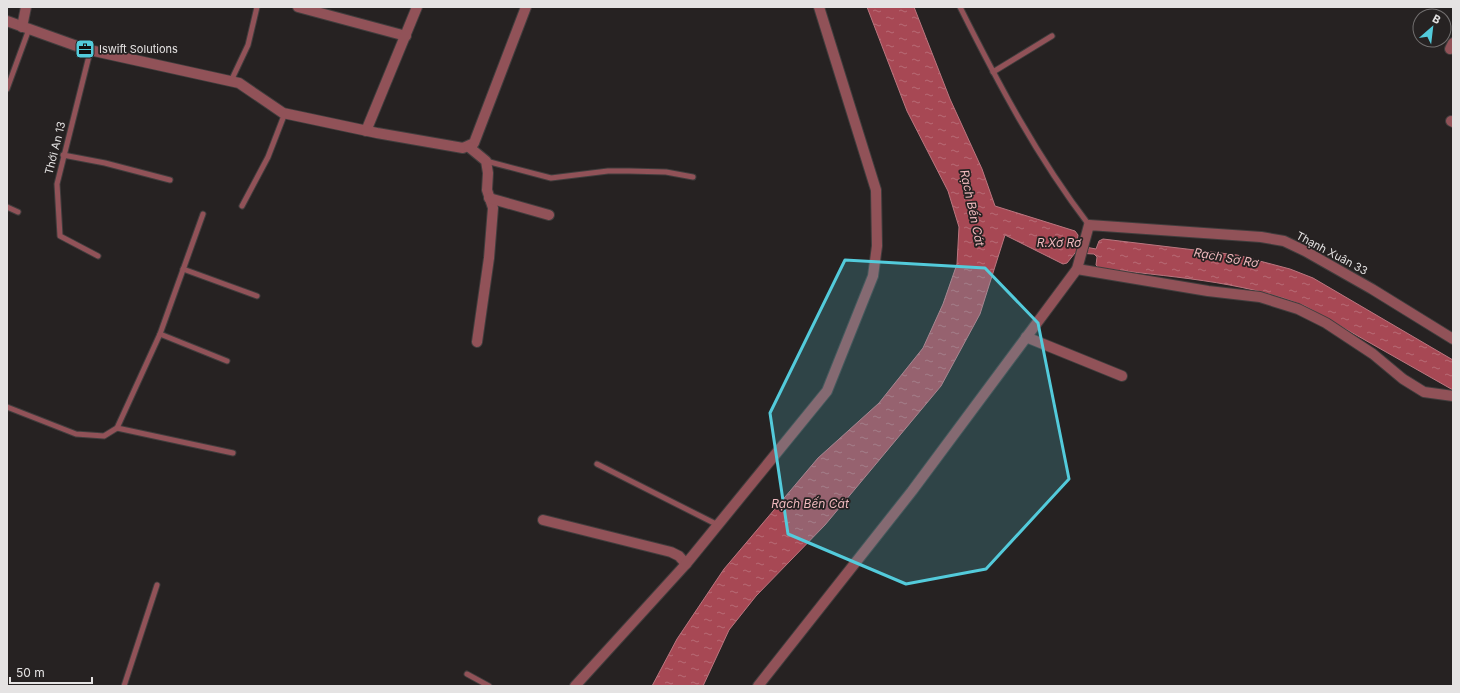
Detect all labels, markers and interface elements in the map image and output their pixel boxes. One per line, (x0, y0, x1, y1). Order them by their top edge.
north arrow (1412, 8, 1452, 48)
text: B (1430, 11, 1443, 27)
office icon: Iswift Solutions (74, 38, 96, 60)
place label: Iswift Solutions (99, 42, 178, 56)
street label: Thới An 13 (42, 120, 68, 176)
water label: Rạch Bến Cát (957, 168, 988, 248)
street label: Thạnh Xuân 33 (1294, 228, 1370, 278)
water label: R.Xơ Rơ (1037, 235, 1082, 250)
water label: Rạch Sơ Rơ (1193, 244, 1260, 271)
water label: Rạch Bến Cát (771, 496, 850, 511)
scale bar (10, 659, 92, 685)
text: 50 m (16, 665, 45, 680)

